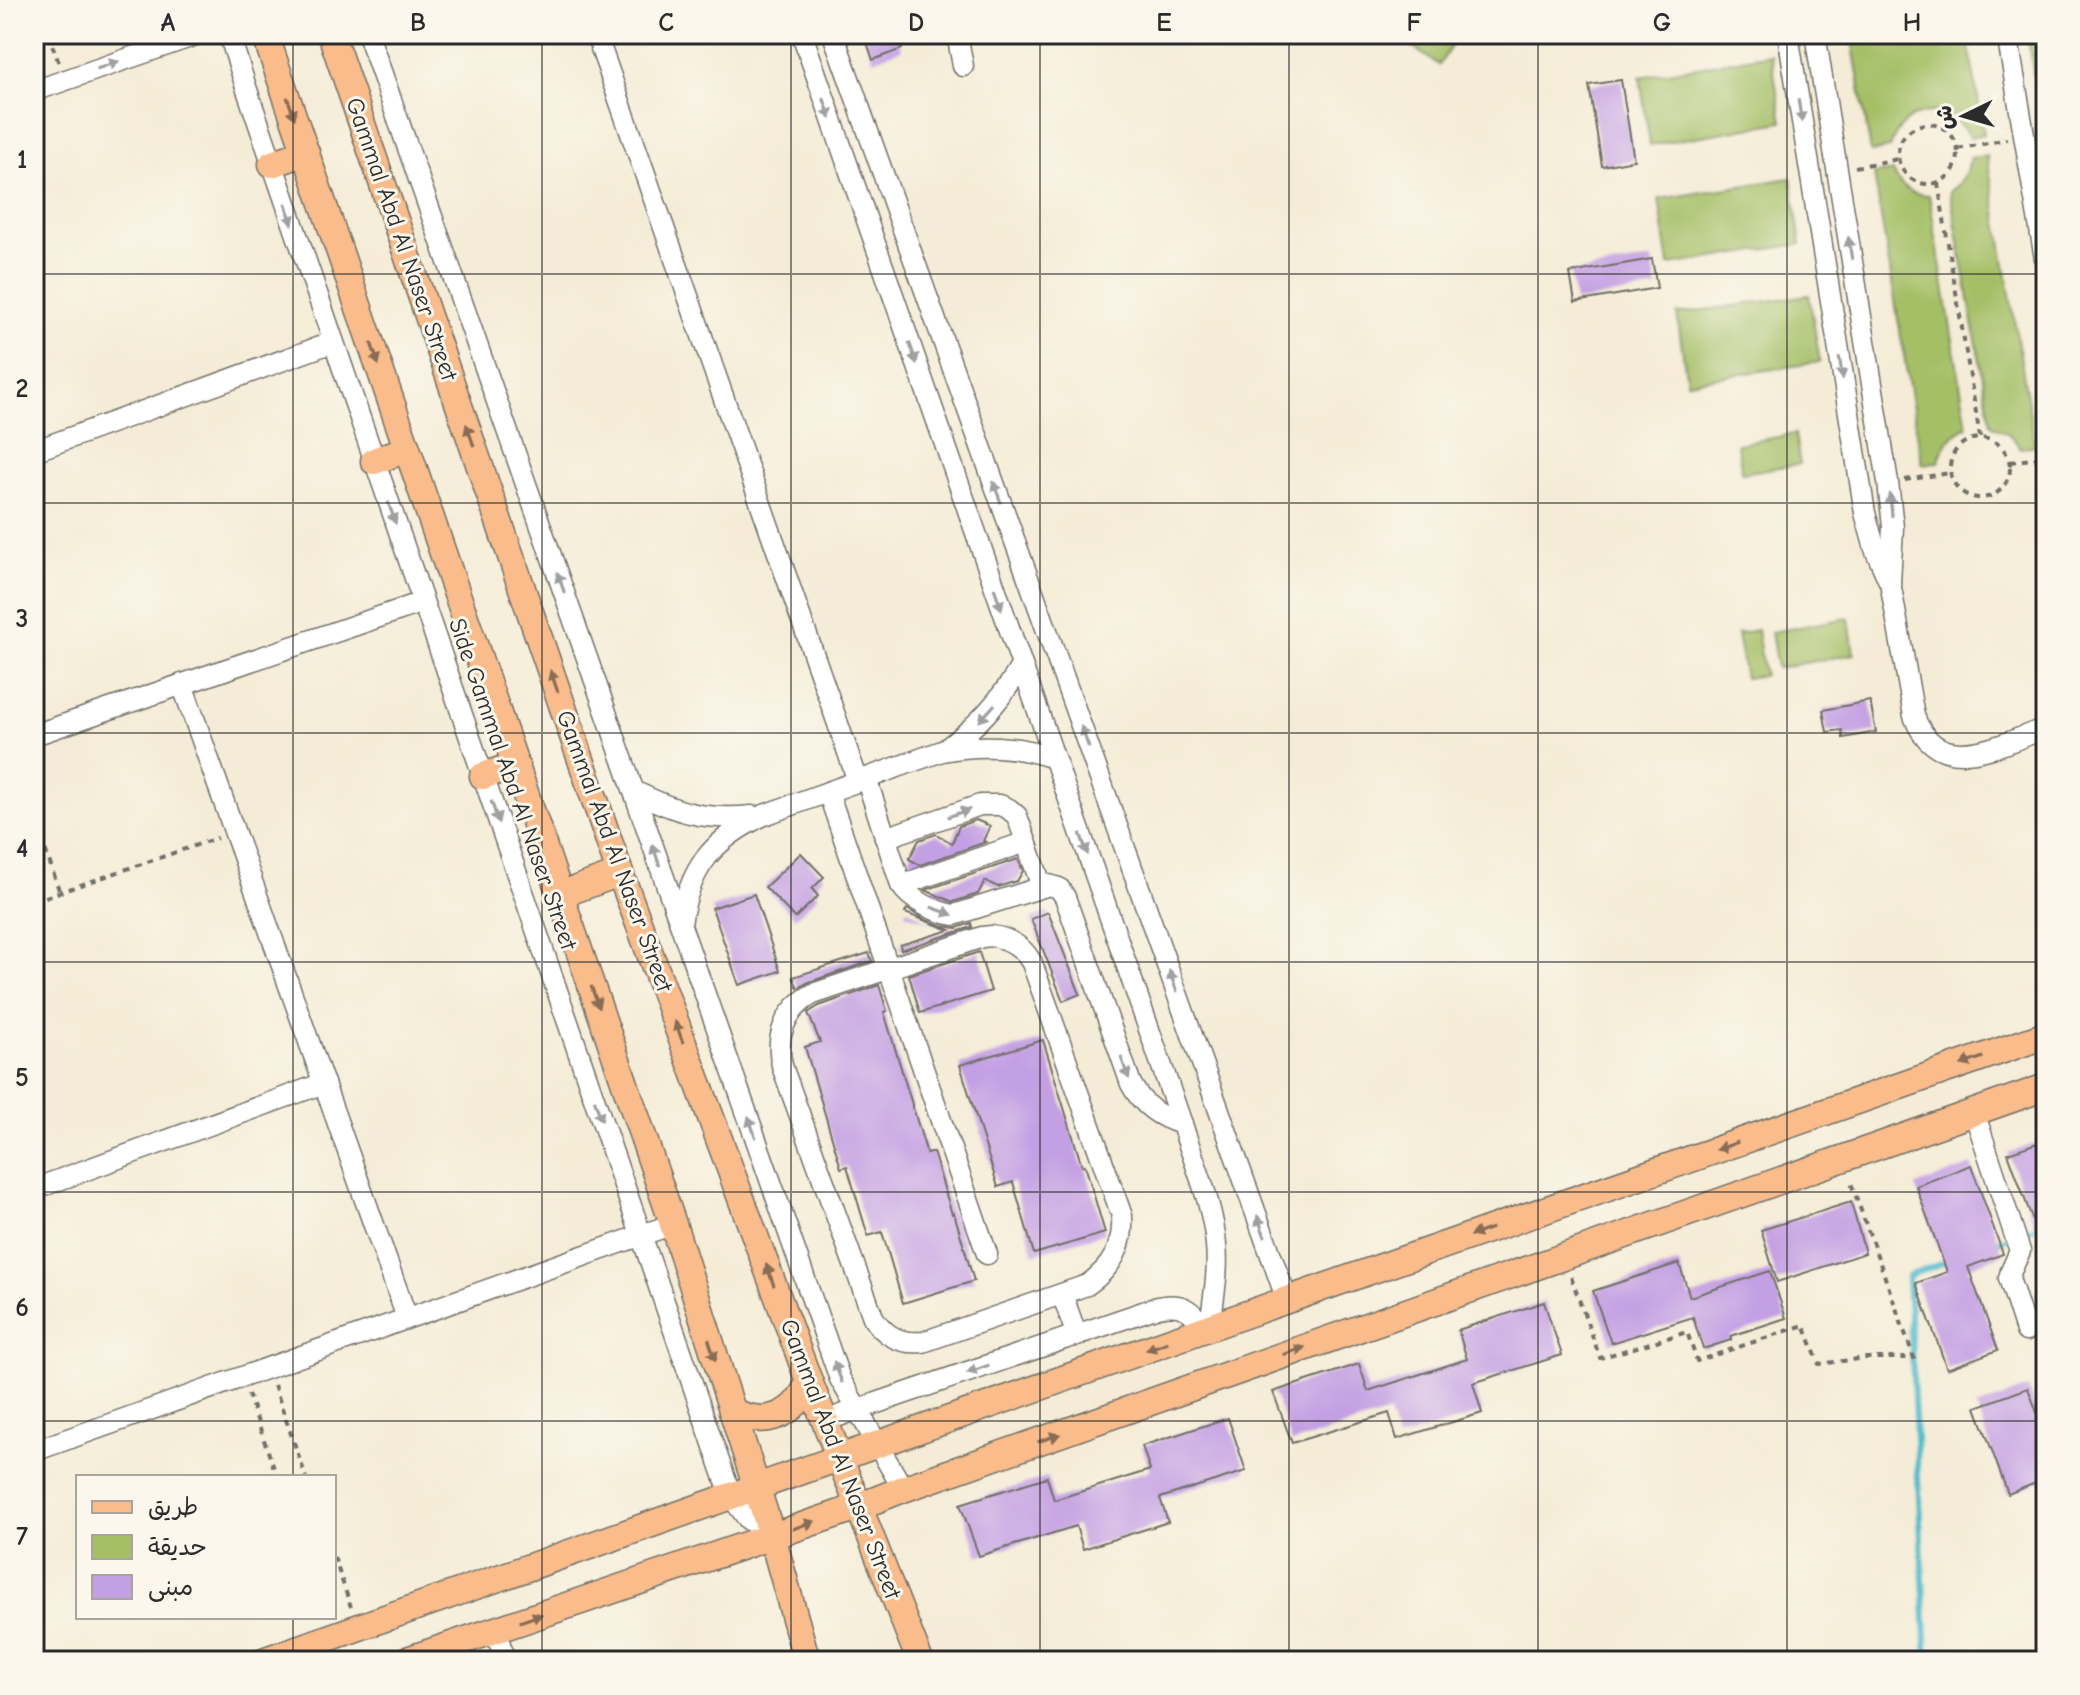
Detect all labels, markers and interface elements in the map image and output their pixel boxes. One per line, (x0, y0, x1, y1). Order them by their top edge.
text: A (161, 8, 176, 38)
text: B (410, 8, 426, 38)
text: C (658, 8, 674, 38)
text: D (908, 8, 924, 38)
text: E (1156, 8, 1172, 38)
text: F (1406, 8, 1422, 38)
text: G (1653, 8, 1671, 38)
text: H (1903, 8, 1921, 38)
one-way arrow (96, 59, 120, 71)
north arrow (1924, 76, 2004, 156)
street label: Gammal Abd Al Naser Street (340, 94, 464, 385)
one-way arrow (285, 96, 297, 120)
one-way arrow (822, 96, 834, 120)
one-way arrow (1794, 99, 1807, 124)
text: ش (1931, 104, 1959, 131)
text: 1 (17, 145, 27, 175)
one-way arrow (284, 202, 296, 226)
one-way arrow (1843, 235, 1856, 260)
one-way arrow (907, 341, 919, 365)
one-way arrow (369, 342, 381, 366)
one-way arrow (1836, 356, 1848, 381)
text: 2 (16, 374, 28, 404)
one-way arrow (463, 423, 475, 447)
one-way arrow (990, 480, 1003, 504)
one-way arrow (1884, 492, 1897, 517)
one-way arrow (387, 501, 399, 525)
one-way arrow (554, 571, 567, 595)
one-way arrow (993, 587, 1005, 611)
text: 3 (16, 604, 28, 634)
street label: Side Gammal Abd Al Naser Street (443, 615, 583, 955)
one-way arrow (548, 669, 560, 693)
one-way arrow (979, 703, 996, 723)
street label: Gammal Abd Al Naser Street (551, 706, 679, 997)
one-way arrow (1078, 725, 1091, 749)
one-way arrow (490, 800, 502, 824)
one-way arrow (947, 806, 971, 818)
one-way arrow (1078, 833, 1090, 857)
text: 4 (16, 834, 28, 864)
one-way arrow (650, 843, 662, 867)
one-way arrow (930, 905, 954, 917)
one-way arrow (1166, 969, 1178, 993)
one-way arrow (589, 985, 601, 1009)
one-way arrow (673, 1019, 685, 1043)
one-way arrow (1960, 1055, 1984, 1067)
one-way arrow (1120, 1056, 1132, 1080)
text: 5 (15, 1063, 29, 1093)
one-way arrow (593, 1099, 605, 1123)
one-way arrow (745, 1115, 757, 1139)
one-way arrow (1715, 1141, 1739, 1153)
one-way arrow (1254, 1214, 1266, 1238)
one-way arrow (1469, 1226, 1493, 1238)
one-way arrow (763, 1263, 776, 1287)
text: 6 (15, 1293, 29, 1323)
street label: Gammal Abd Al Naser Street (775, 1315, 908, 1604)
one-way arrow (707, 1338, 719, 1362)
one-way arrow (1144, 1340, 1168, 1352)
one-way arrow (1282, 1345, 1306, 1357)
one-way arrow (831, 1360, 844, 1384)
one-way arrow (966, 1363, 990, 1375)
one-way arrow (1037, 1431, 1061, 1443)
legend (76, 1475, 336, 1619)
text: طريق (148, 1493, 198, 1521)
one-way arrow (792, 1519, 816, 1531)
text: 7 (16, 1522, 28, 1552)
text: حديقة (148, 1533, 207, 1561)
text: مبنى (148, 1573, 193, 1602)
one-way arrow (520, 1611, 544, 1623)

